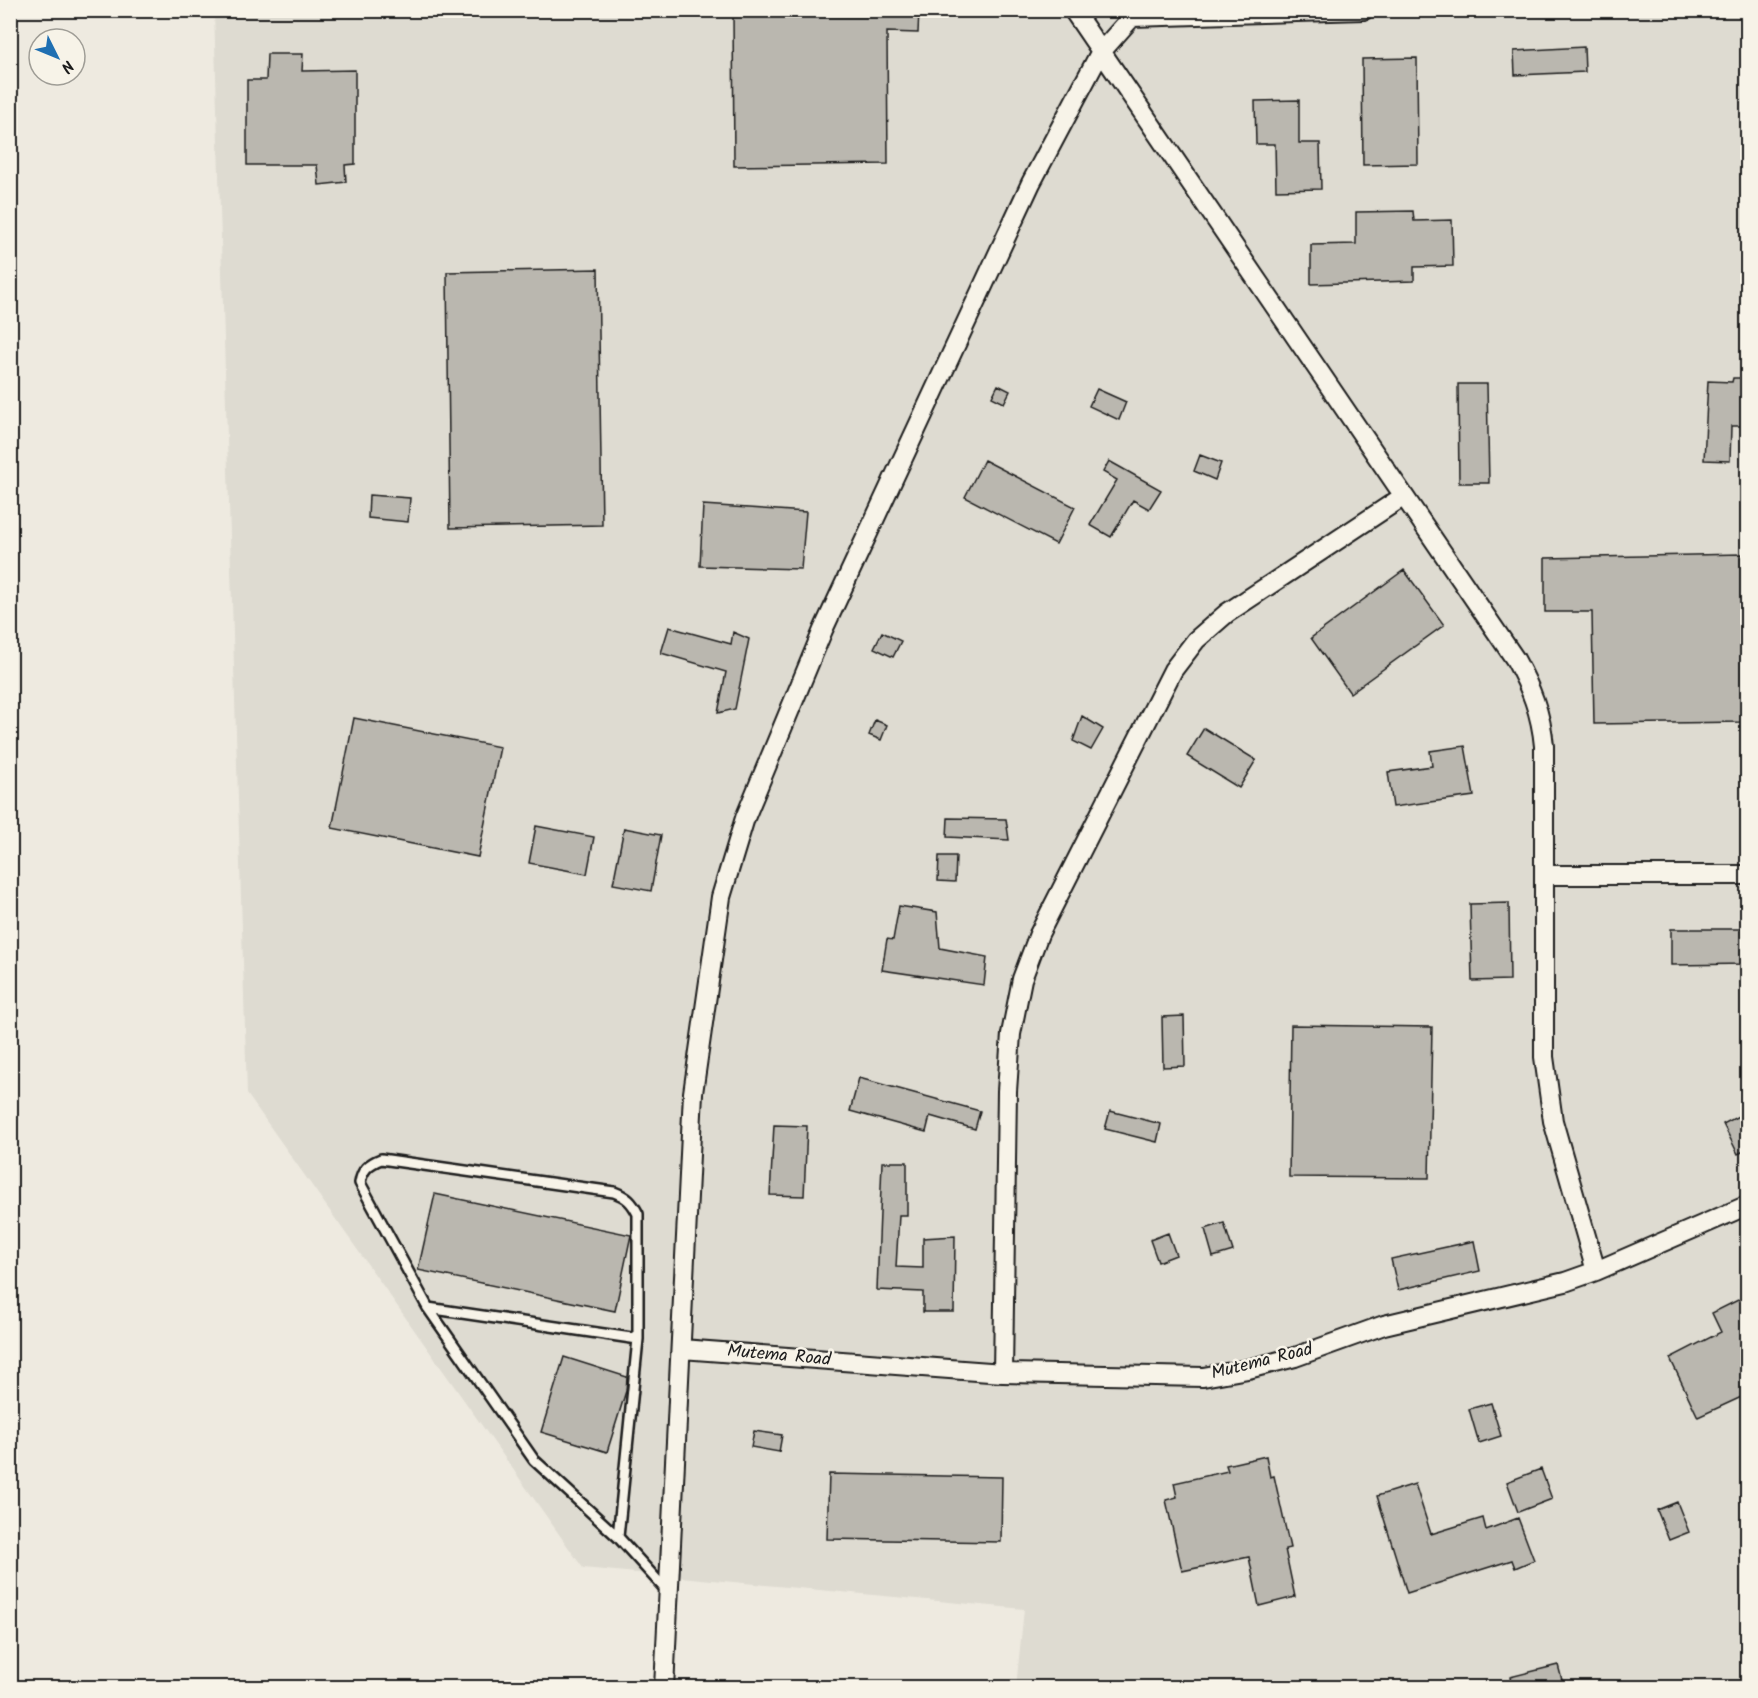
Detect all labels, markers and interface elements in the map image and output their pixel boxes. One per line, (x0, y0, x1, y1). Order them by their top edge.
north arrow (27, 27, 87, 87)
text: N (54, 54, 79, 78)
street label: Mutema Road (1208, 1335, 1317, 1389)
street label: Mutema Road (726, 1337, 833, 1375)

